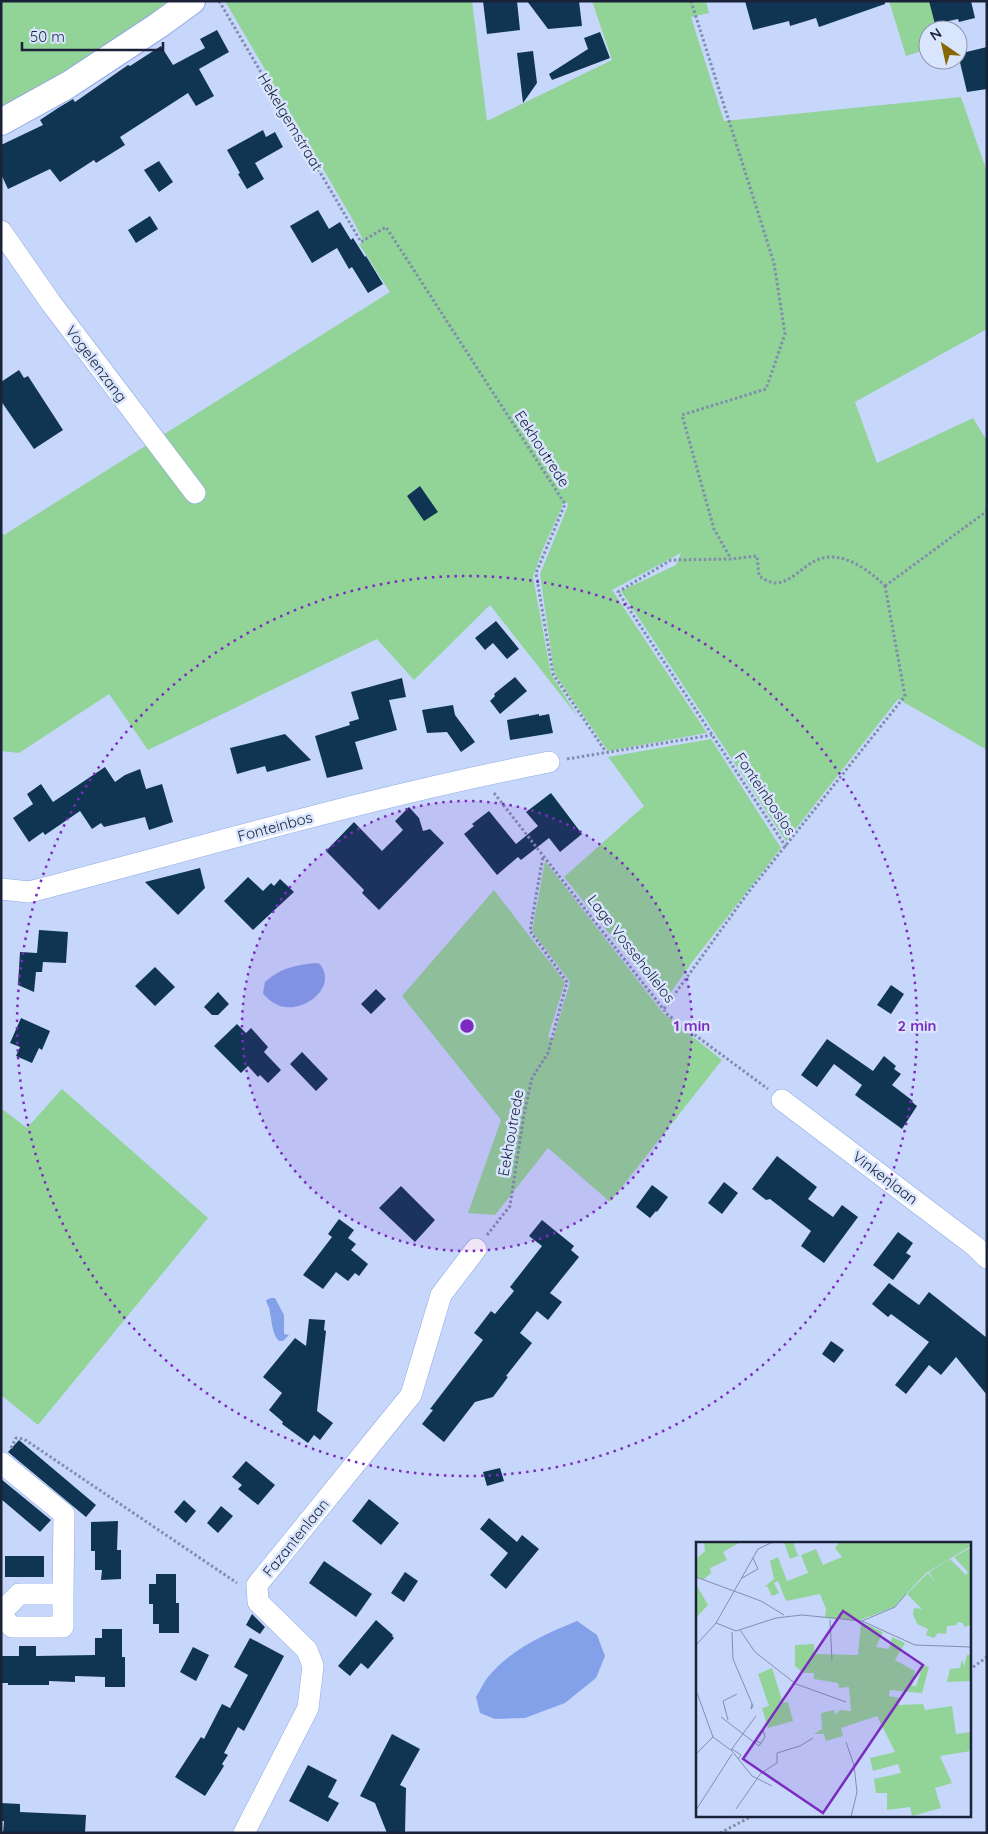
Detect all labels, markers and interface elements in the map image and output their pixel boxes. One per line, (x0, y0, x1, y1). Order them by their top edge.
scale bar (22, 20, 164, 52)
north arrow (918, 20, 968, 70)
text: N (926, 24, 945, 45)
text: 50 m (30, 27, 65, 46)
street label: Hekelgemstraat (254, 69, 327, 174)
street label: Vogelenzang (61, 322, 131, 406)
street label: Eekhoutrede (511, 407, 574, 491)
street label: Fonteinboslos (731, 749, 800, 839)
street label: Fonteinbos (235, 807, 314, 846)
street label: Lage Vossehollelos (583, 891, 680, 1007)
text: 1 min (674, 1016, 710, 1035)
text: 2 min (897, 1016, 937, 1035)
centre of rings (458, 1017, 476, 1035)
street label: Eekhoutrede (494, 1088, 527, 1178)
street label: Vinkenlaan (849, 1147, 922, 1208)
street label: Fazantenlaan (258, 1495, 333, 1581)
inset map (696, 1542, 970, 1816)

